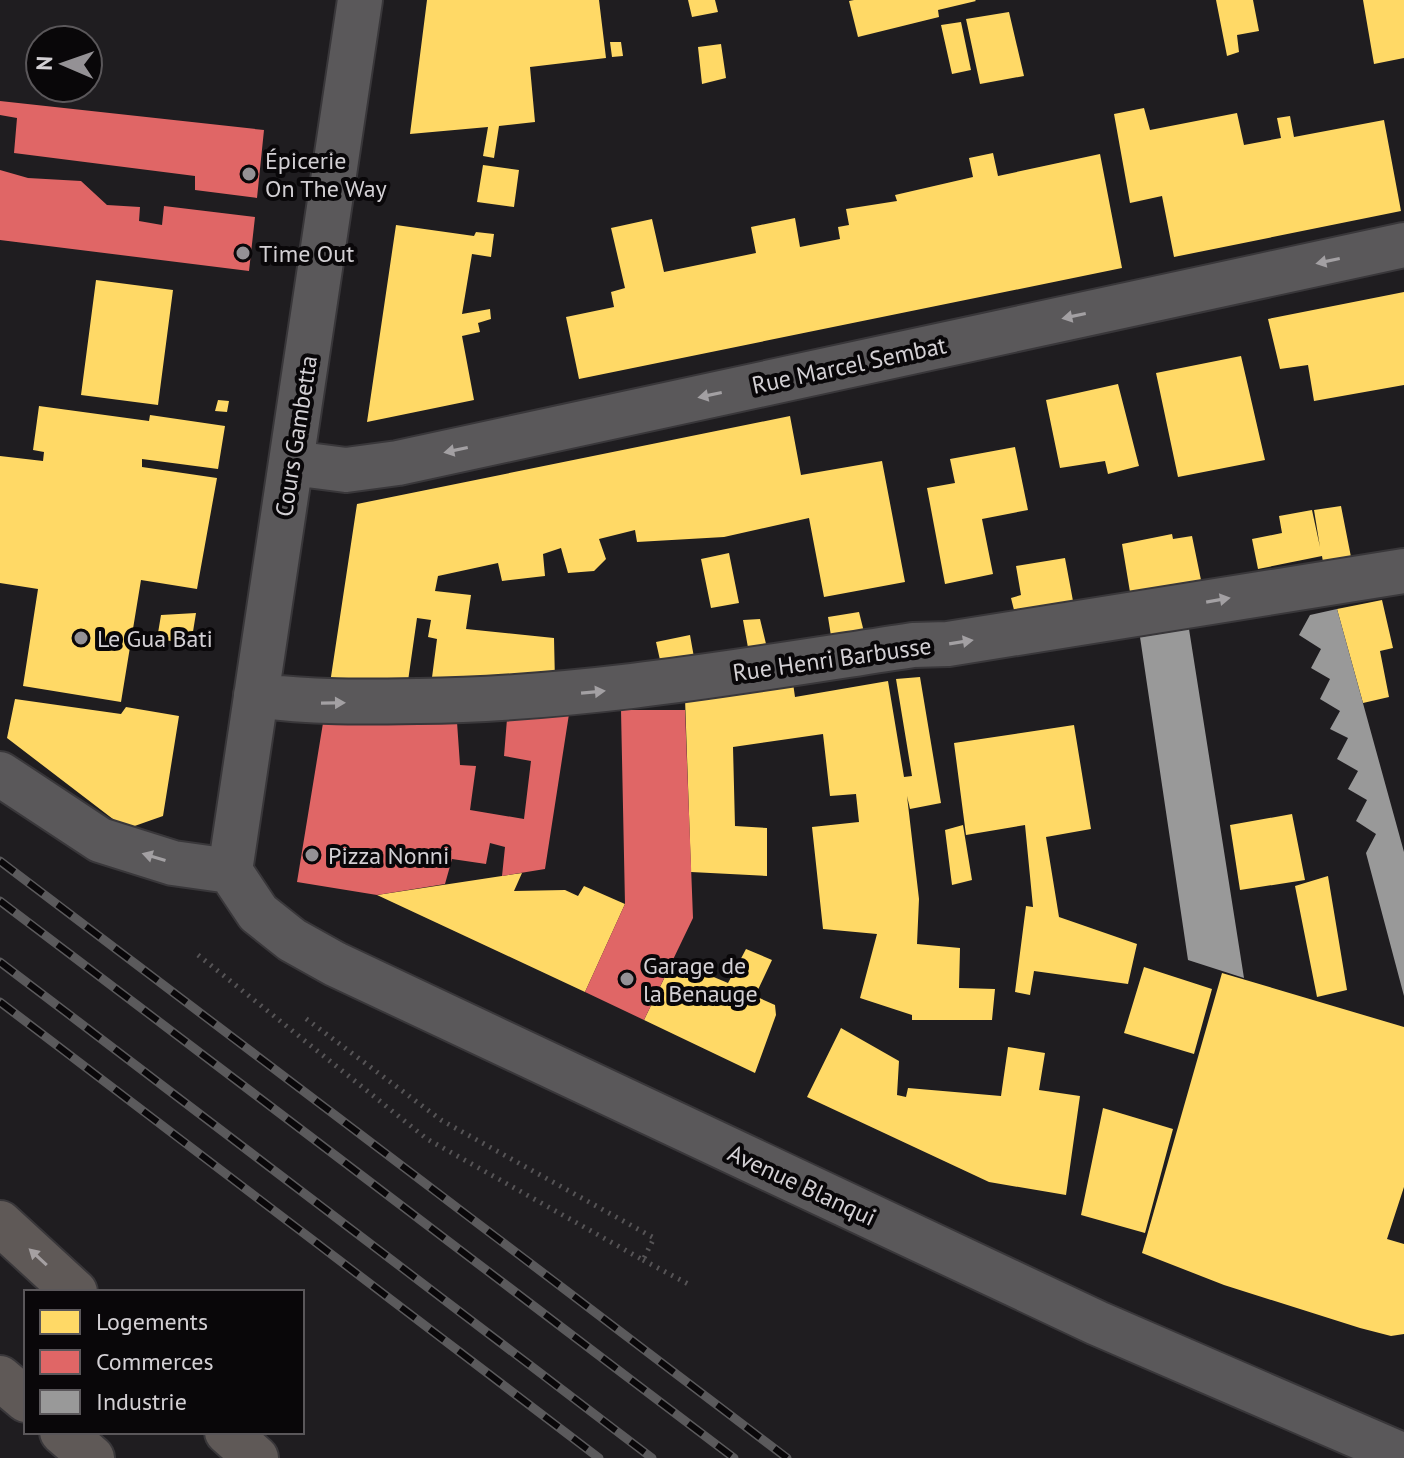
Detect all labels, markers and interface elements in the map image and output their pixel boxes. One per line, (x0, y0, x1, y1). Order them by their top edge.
north arrow (24, 24, 104, 104)
text: N (30, 56, 58, 71)
place label: Épicerie On The Way (265, 145, 387, 204)
marker: Épicerie On The Way (240, 165, 258, 183)
place label: Time Out (259, 238, 354, 269)
marker: Time Out (234, 244, 252, 262)
one-way arrow (1315, 255, 1340, 268)
one-way arrow (1061, 310, 1086, 323)
street label: Rue Marcel Sembat (749, 329, 949, 401)
street label: Cours Gambetta (268, 353, 324, 519)
one-way arrow (697, 389, 722, 402)
one-way arrow (443, 444, 468, 457)
one-way arrow (1206, 594, 1231, 606)
place label: Le Gua Bati (97, 623, 213, 654)
marker: Le Gua Bati (72, 629, 90, 647)
street label: Rue Henri Barbusse (731, 630, 933, 688)
one-way arrow (949, 635, 974, 648)
one-way arrow (581, 685, 606, 698)
one-way arrow (321, 696, 346, 709)
place label: Pizza Nonni (328, 840, 449, 871)
marker: Pizza Nonni (303, 846, 321, 864)
one-way arrow (141, 850, 165, 863)
place label: Garage de la Benauge (643, 950, 758, 1009)
marker: Garage de la Benauge (618, 970, 636, 988)
street label: Avenue Blanqui (723, 1137, 881, 1233)
one-way arrow (28, 1249, 47, 1267)
legend (24, 1290, 304, 1434)
text: Logements (96, 1306, 208, 1337)
text: Commerces (96, 1346, 214, 1377)
text: Industrie (96, 1386, 187, 1417)

